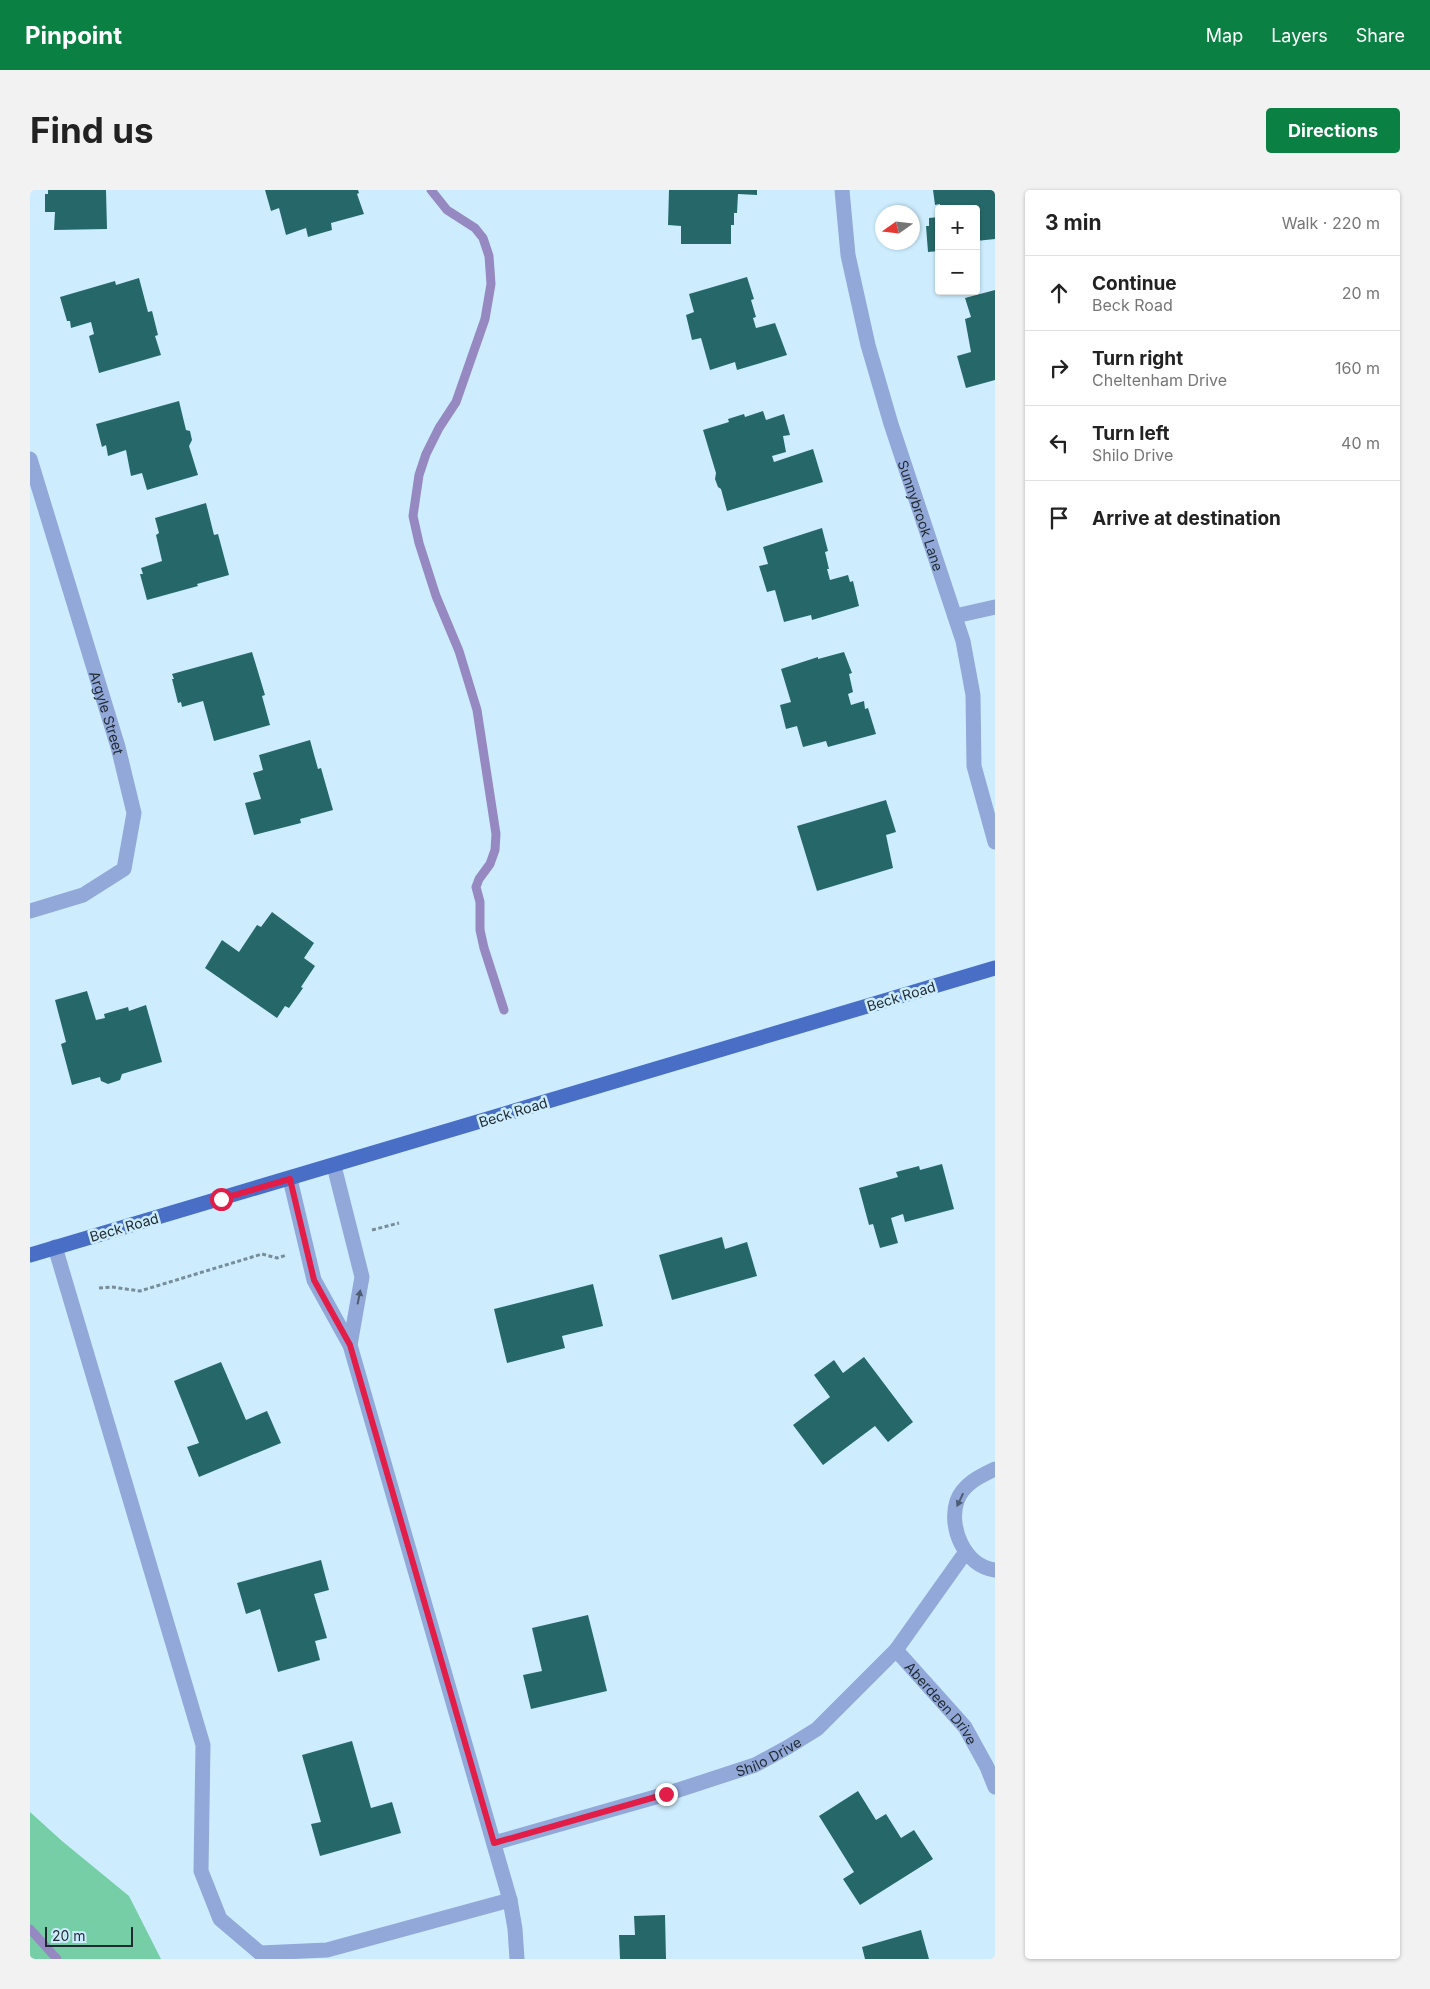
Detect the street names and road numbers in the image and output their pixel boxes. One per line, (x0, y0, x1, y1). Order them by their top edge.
street label: Sunnybrook Lane (895, 458, 948, 573)
street label: Argyle Street (87, 669, 128, 756)
street label: Beck Road (865, 978, 937, 1014)
street label: Beck Road (477, 1094, 549, 1130)
street label: Beck Road (88, 1209, 160, 1245)
street label: Aberdeen Drive (902, 1658, 981, 1747)
street label: Shilo Drive (733, 1733, 804, 1779)

